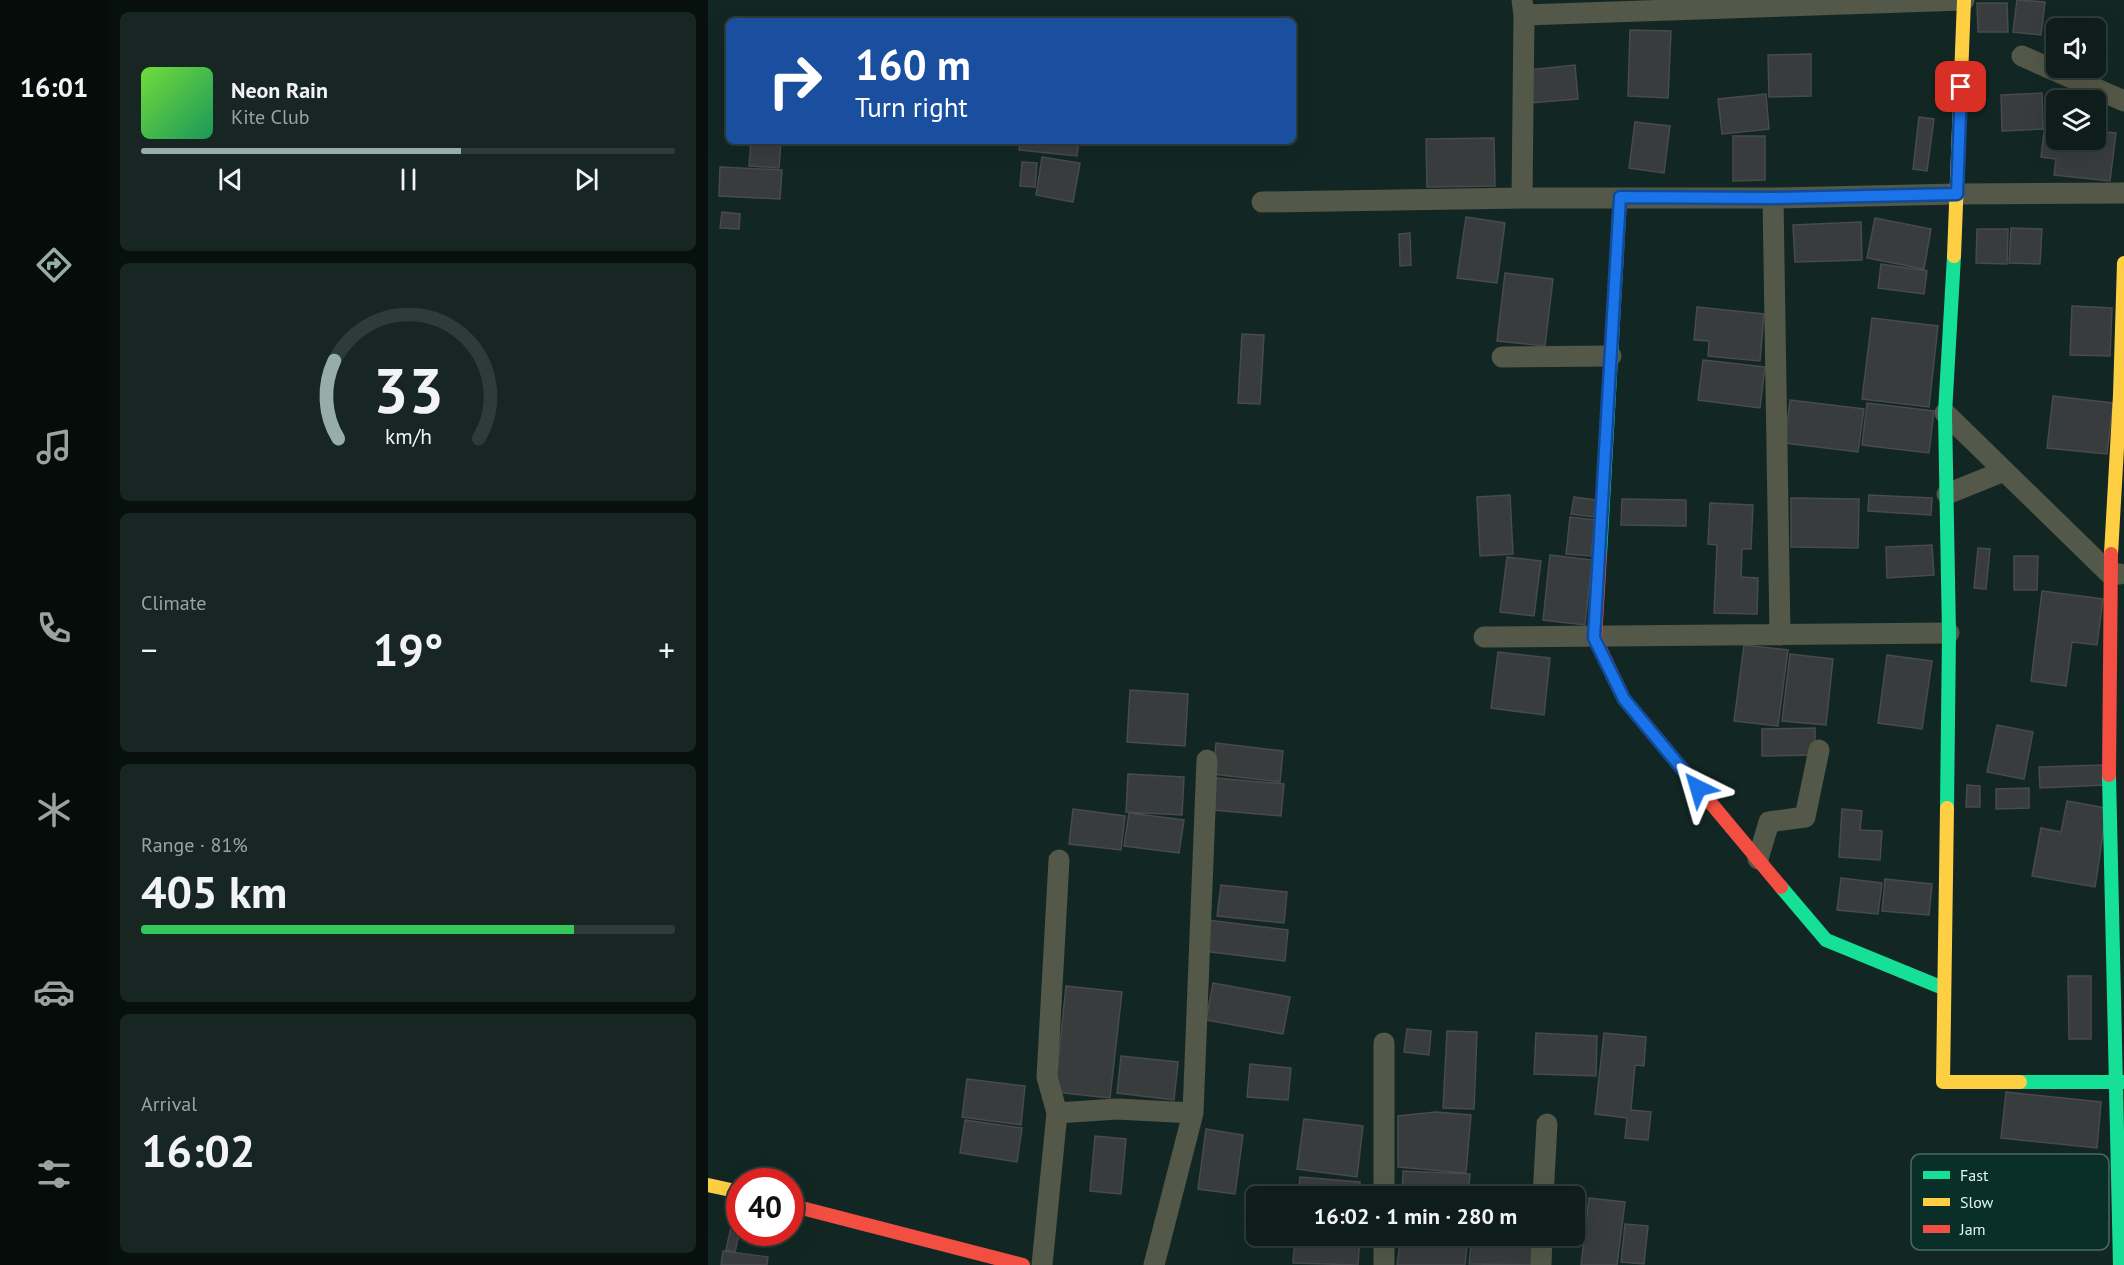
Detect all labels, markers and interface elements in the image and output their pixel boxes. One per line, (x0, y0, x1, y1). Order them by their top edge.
map controls (2046, 18, 2106, 150)
button: sound (2046, 18, 2106, 78)
text: 160 m (855, 37, 971, 92)
icon: right (756, 42, 834, 120)
pin (1935, 61, 1986, 112)
text: 16:01 (20, 70, 88, 104)
icon: arrive (1944, 70, 1977, 103)
text: Neon Rain (231, 76, 328, 104)
text: Turn right (855, 90, 968, 124)
button: layers (2046, 90, 2106, 150)
text: Kite Club (231, 104, 309, 130)
icon: previous (214, 163, 247, 196)
icon: pause (392, 163, 425, 196)
icon: next (570, 163, 603, 196)
icon: directions (33, 244, 75, 286)
text: 33 (373, 349, 443, 430)
text: km/h (384, 422, 431, 450)
icon: music (33, 426, 75, 468)
text: Climate (141, 590, 207, 616)
icon: phone (33, 607, 75, 649)
text: 19° (373, 620, 443, 678)
text: − (141, 628, 158, 671)
text: + (658, 628, 675, 671)
position arrow (1666, 756, 1730, 820)
icon: climate (33, 789, 75, 831)
text: Range · 81% (141, 832, 248, 858)
text: 405 km (141, 862, 287, 920)
icon: car (33, 971, 75, 1013)
text: Arrival (141, 1091, 197, 1117)
text: 16:02 (141, 1121, 255, 1179)
icon: filters (33, 1153, 75, 1195)
legend (1911, 1154, 2109, 1250)
text: Fast (1960, 1165, 1989, 1185)
speed limit sign: 40 (726, 1168, 804, 1246)
text: Slow (1960, 1192, 1994, 1212)
text: 16:02 · 1 min · 280 m (1314, 1202, 1517, 1230)
text: Jam (1959, 1219, 1986, 1239)

